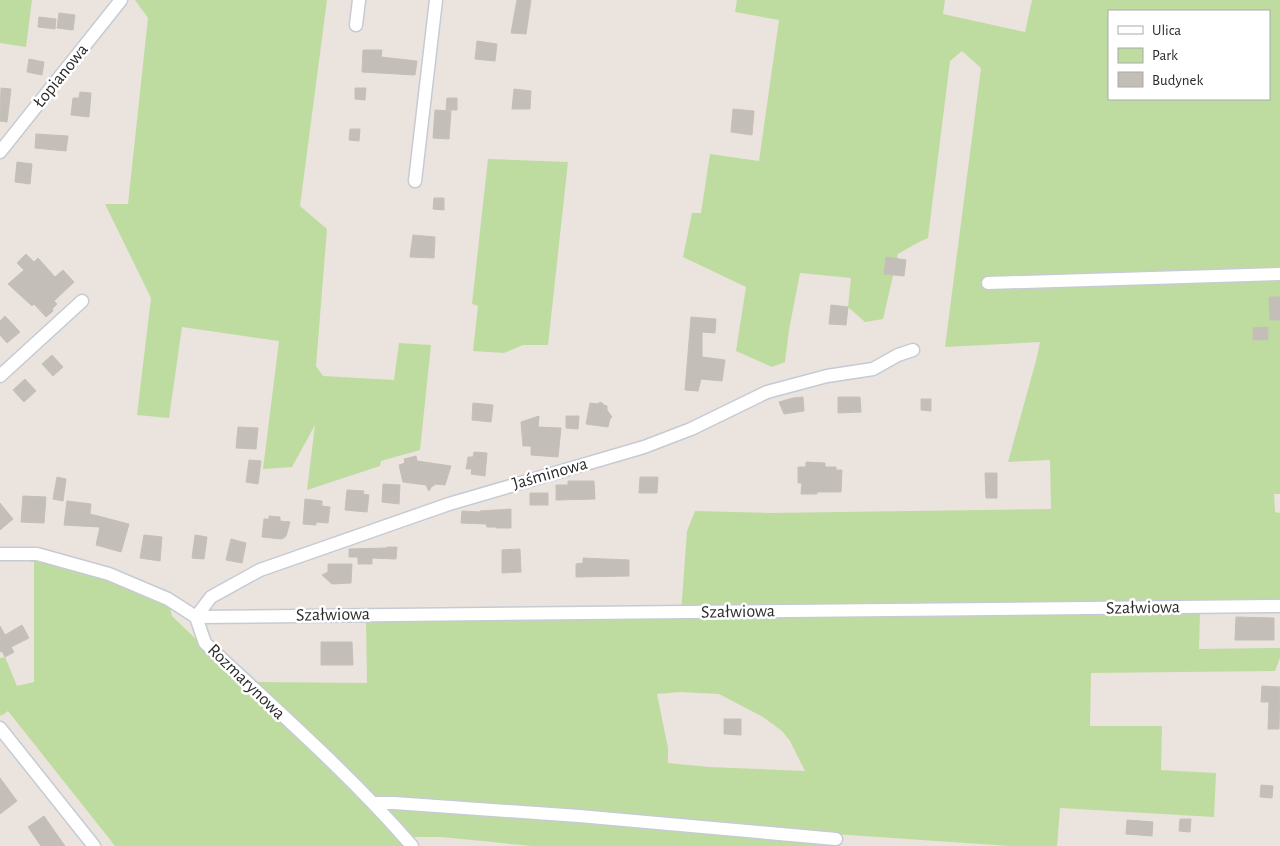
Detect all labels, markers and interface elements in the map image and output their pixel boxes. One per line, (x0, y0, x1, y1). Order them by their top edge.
legend (1108, 10, 1270, 100)
text: Ulica (1152, 23, 1181, 38)
street label: Łopianowa (30, 41, 92, 111)
text: Park (1152, 48, 1178, 63)
text: Budynek (1152, 73, 1204, 88)
street label: Jaśminowa (511, 455, 589, 493)
street label: Szałwiowa (1106, 598, 1180, 618)
street label: Szałwiowa (701, 602, 775, 622)
street label: Szałwiowa (296, 605, 370, 625)
street label: Rozmarynowa (204, 641, 288, 723)

